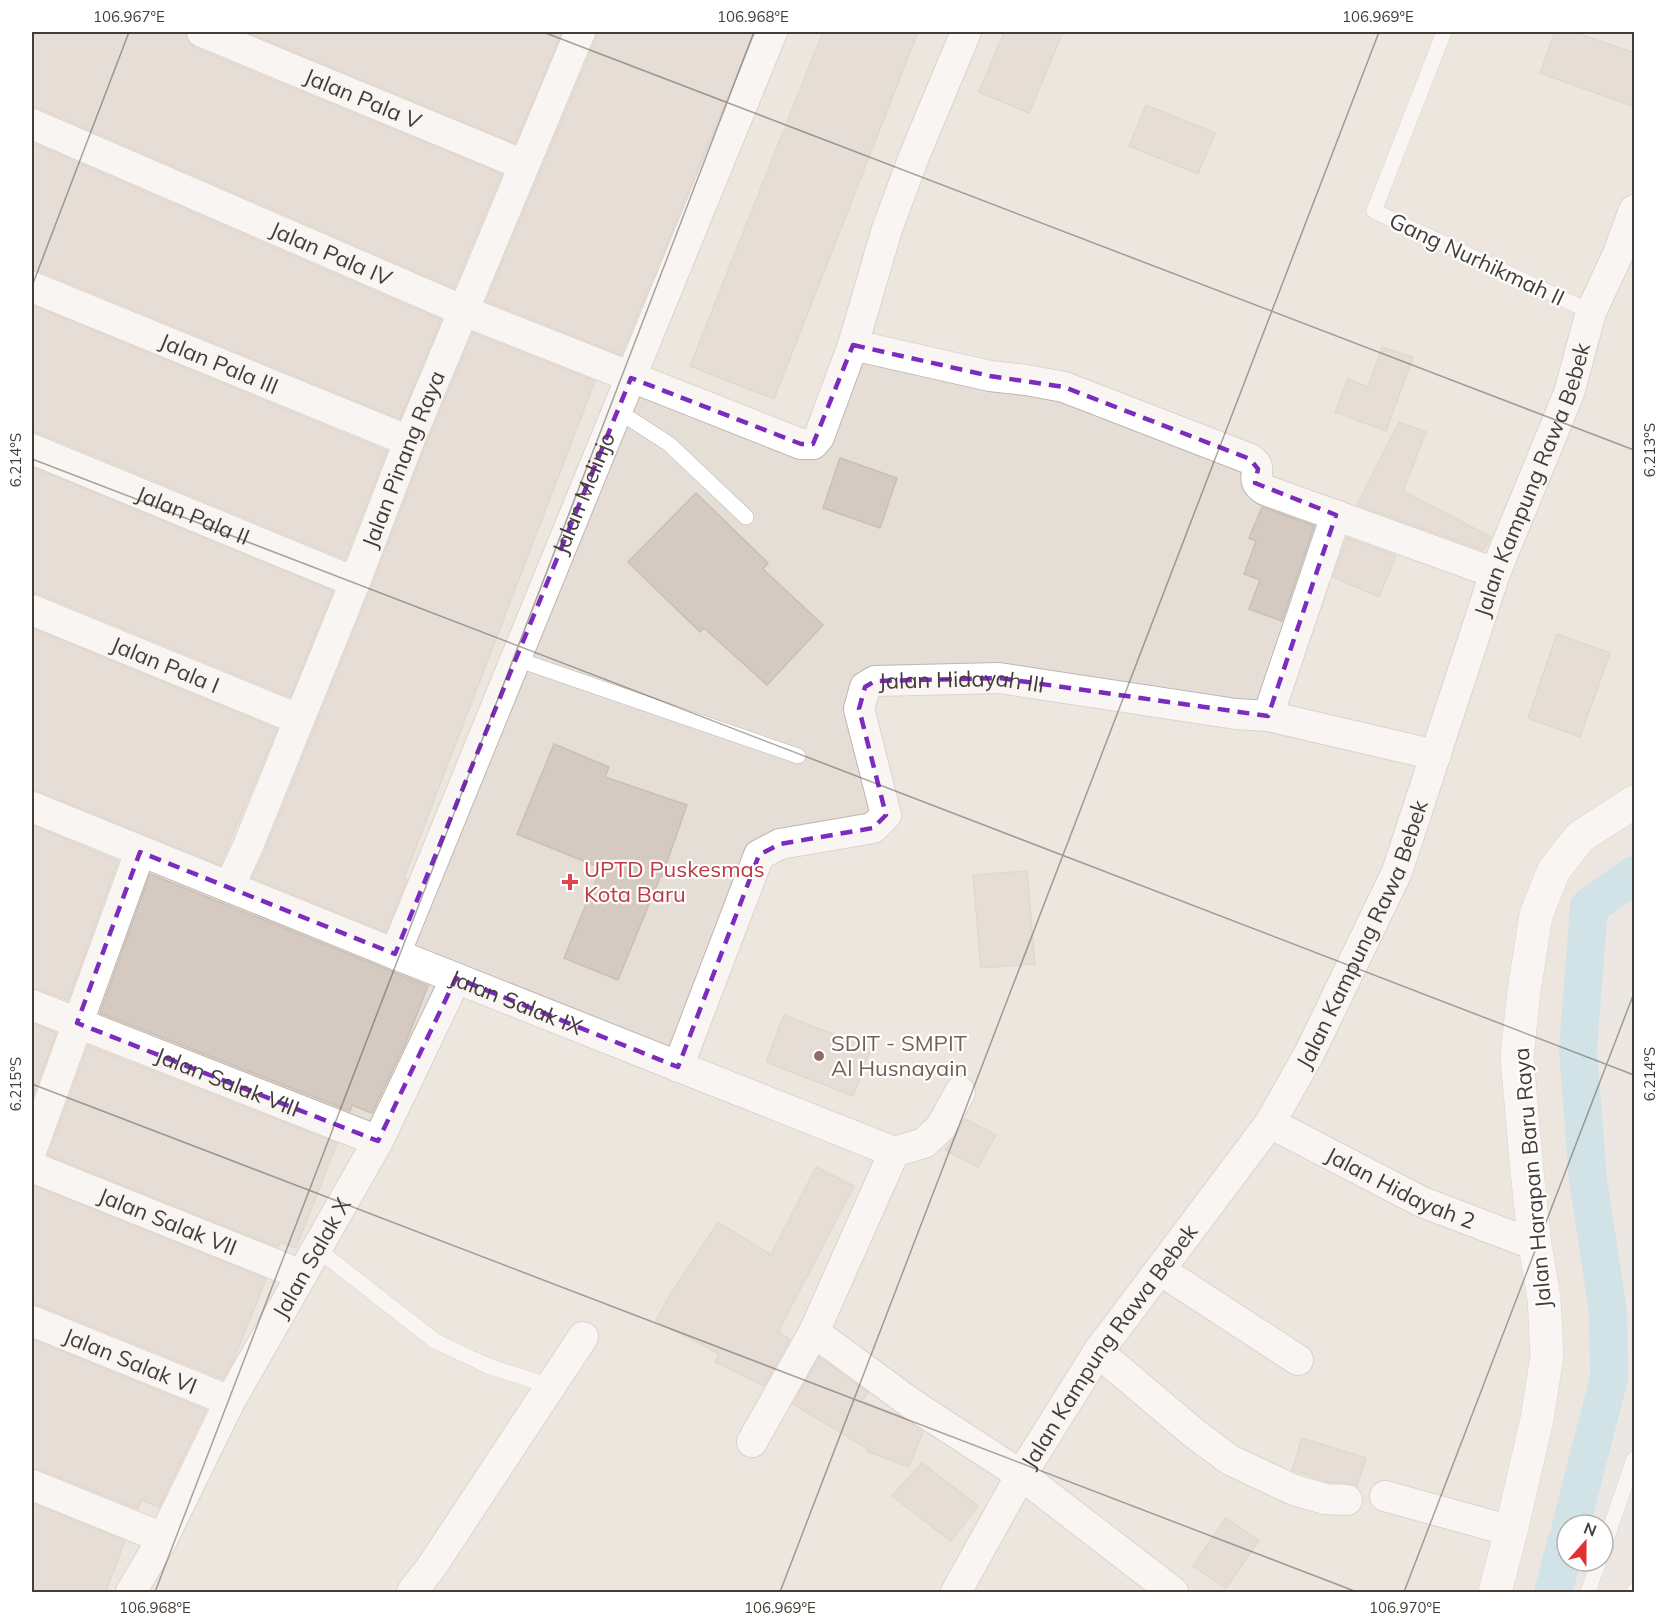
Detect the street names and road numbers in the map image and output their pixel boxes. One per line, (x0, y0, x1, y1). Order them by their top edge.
street label: Jalan Pala V (300, 62, 426, 135)
street label: Gang Nurhikmah II (1385, 206, 1569, 312)
street label: Jalan Pala IV (266, 215, 397, 292)
street label: Jalan Pala III (155, 327, 283, 400)
street label: Jalan Kampung Rawa Bebek (1468, 339, 1596, 620)
street label: Jalan Pinang Raya (355, 366, 451, 552)
street label: Jalan Melinjo (546, 428, 621, 558)
street label: Jalan Pala II (132, 479, 254, 551)
street label: Jalan Pala I (107, 630, 224, 699)
street label: Jalan Hidayah III (878, 664, 1046, 699)
street label: Jalan Kampung Rawa Bebek (1290, 796, 1434, 1073)
street label: Jalan Salak IX (446, 963, 587, 1041)
street label: Jalan Salak VIII (151, 1041, 304, 1123)
street label: Jalan Harapan Baru Raya (1507, 1047, 1557, 1309)
street label: Jalan Hidayah 2 (1321, 1140, 1479, 1235)
street label: Jalan Salak VII (94, 1181, 241, 1261)
street label: Jalan Salak X (266, 1192, 357, 1323)
street label: Jalan Kampung Rawa Bebek (1015, 1218, 1204, 1474)
street label: Jalan Salak VI (60, 1321, 201, 1400)

